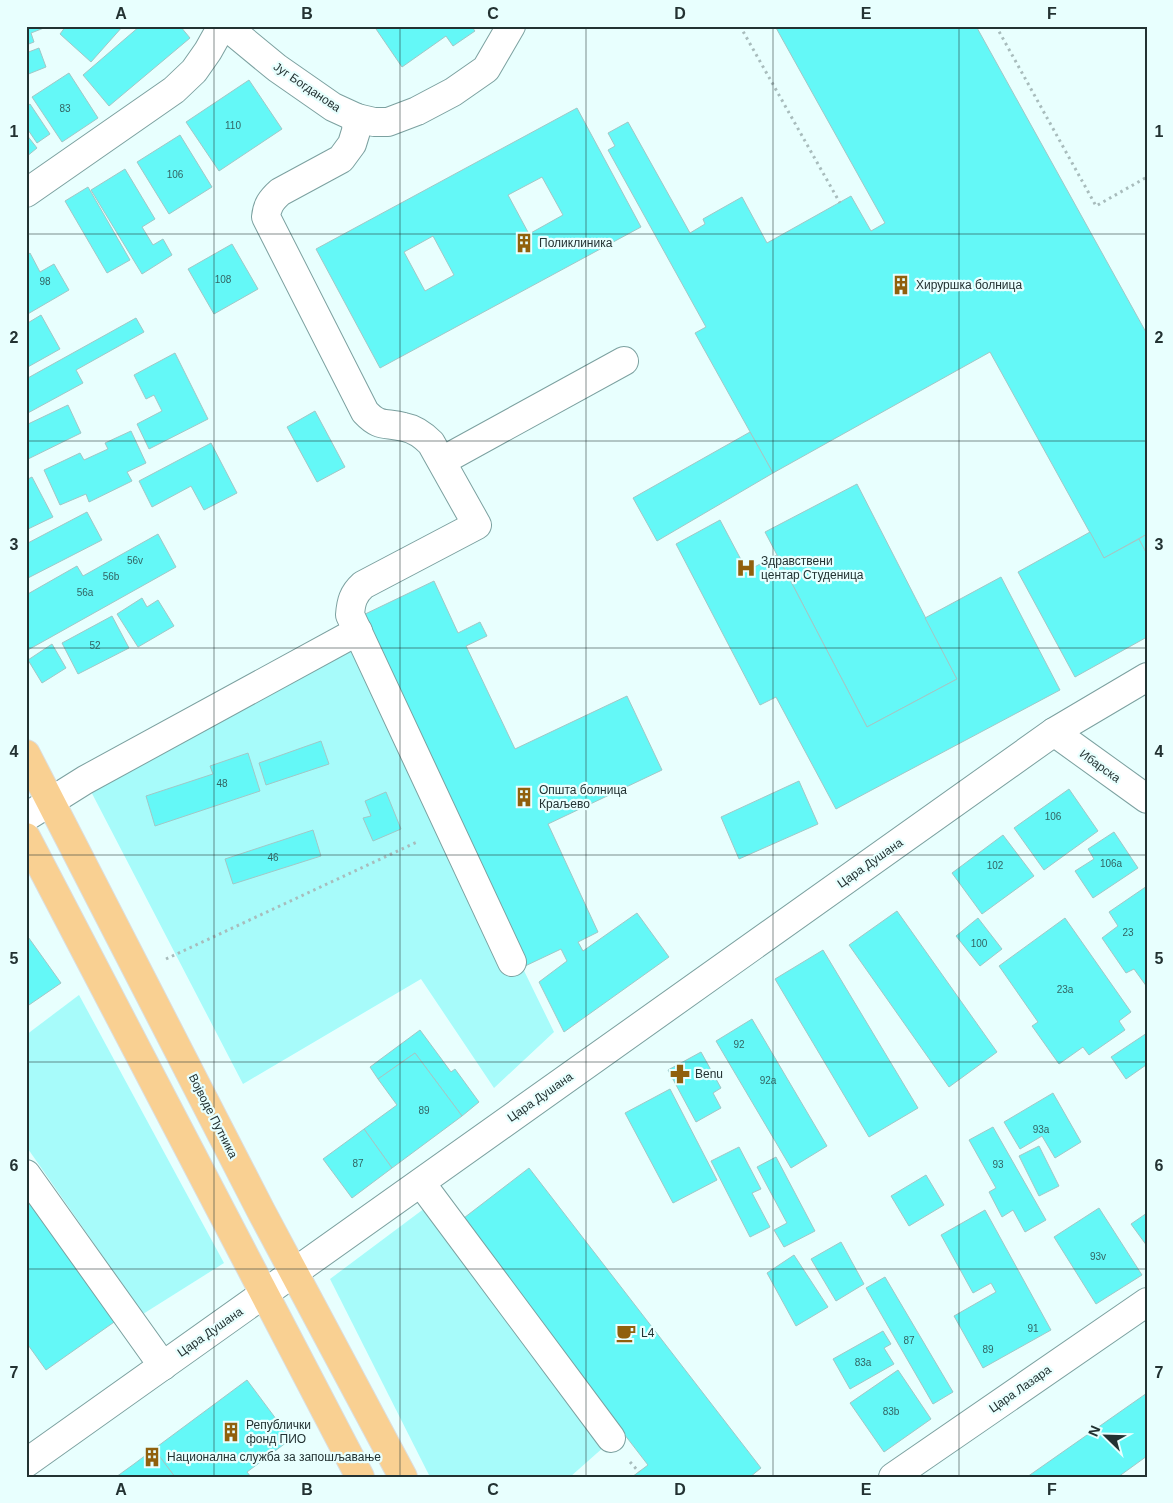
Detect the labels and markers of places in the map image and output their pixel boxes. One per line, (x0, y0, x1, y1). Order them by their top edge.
building icon: Поликлиника (513, 232, 535, 254)
place label: Поликлиника (539, 236, 613, 250)
building icon: Хируршка болница (890, 274, 912, 296)
place label: Хируршка болница (916, 278, 1022, 292)
place label: Здравствени центар Студеница (761, 554, 864, 582)
hospital icon: Здравствени центар Студеница (735, 557, 757, 579)
place label: Општа болница Краљево (539, 783, 627, 811)
building icon: Општа болница Краљево (513, 786, 535, 808)
pharmacy icon: Benu (669, 1063, 691, 1085)
place label: Benu (695, 1067, 723, 1081)
cafe icon: L4 (615, 1322, 637, 1344)
place label: L4 (641, 1326, 655, 1340)
place label: Републички фонд ПИО (246, 1418, 311, 1446)
building icon: Републички фонд ПИО (220, 1421, 242, 1443)
building icon: Национална служба за запошљавање (141, 1446, 163, 1468)
place label: Национална служба за запошљавање (167, 1450, 381, 1464)

